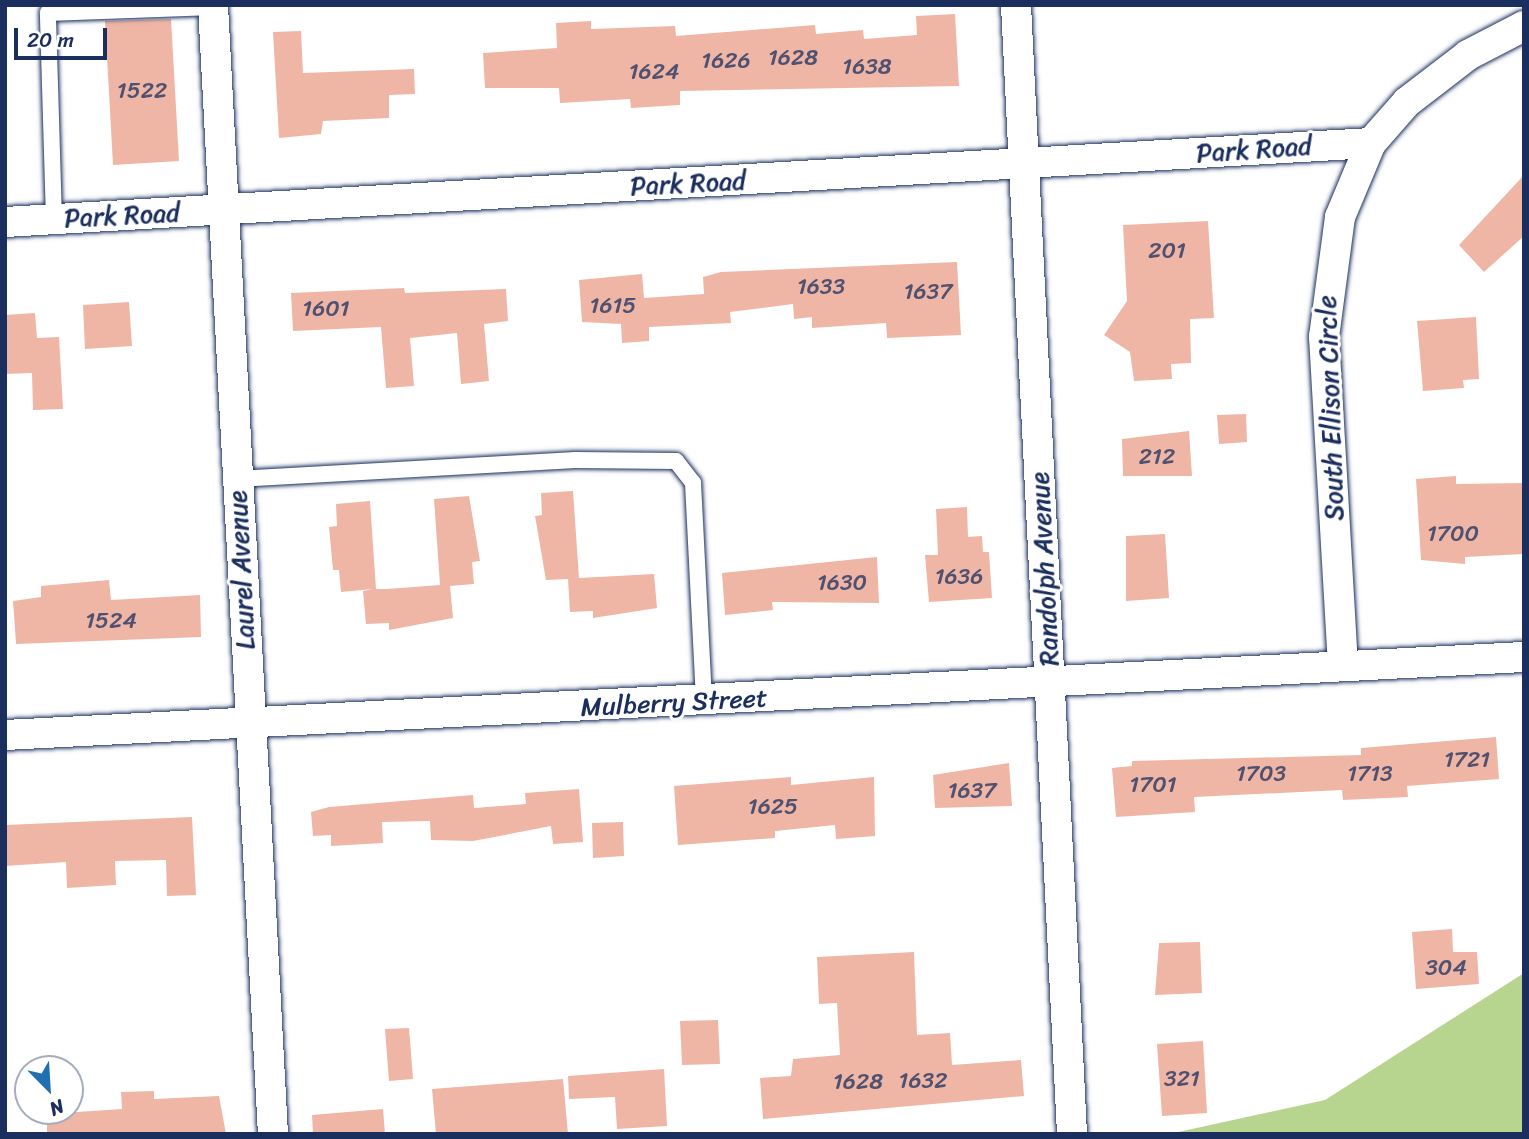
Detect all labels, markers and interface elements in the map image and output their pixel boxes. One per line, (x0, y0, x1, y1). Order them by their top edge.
scale bar (18, 14, 110, 58)
text: 20 m (27, 21, 74, 59)
house number: 1628 (768, 44, 818, 72)
house number: 1626 (701, 47, 751, 75)
house number: 1638 (842, 53, 892, 81)
house number: 1624 (629, 58, 679, 86)
house number: 1522 (117, 77, 167, 105)
street label: Park Road (1195, 130, 1313, 170)
street label: Park Road (629, 165, 747, 203)
street label: Park Road (63, 197, 181, 235)
house number: 201 (1148, 237, 1186, 265)
house number: 1633 (797, 273, 845, 301)
house number: 1637 (904, 278, 952, 306)
house number: 1615 (590, 292, 636, 320)
house number: 1601 (302, 295, 350, 323)
street label: South Ellison Circle (1311, 295, 1351, 521)
house number: 212 (1139, 443, 1175, 471)
street label: Randolph Avenue (1024, 471, 1066, 667)
street label: Laurel Avenue (222, 490, 262, 650)
house number: 1700 (1427, 520, 1479, 548)
house number: 1636 (935, 563, 983, 591)
house number: 1630 (817, 569, 867, 597)
house number: 1524 (85, 607, 137, 635)
street label: Mulberry Street (580, 683, 768, 723)
house number: 1721 (1444, 746, 1490, 774)
house number: 1703 (1236, 760, 1286, 788)
house number: 1713 (1347, 760, 1393, 788)
house number: 1701 (1129, 771, 1177, 799)
house number: 1637 (948, 777, 996, 805)
house number: 1625 (748, 793, 798, 821)
house number: 304 (1425, 954, 1467, 982)
north arrow (14, 1055, 84, 1125)
house number: 321 (1164, 1065, 1200, 1093)
house number: 1632 (899, 1067, 947, 1095)
house number: 1628 (833, 1068, 883, 1096)
text: N (44, 1090, 70, 1126)

